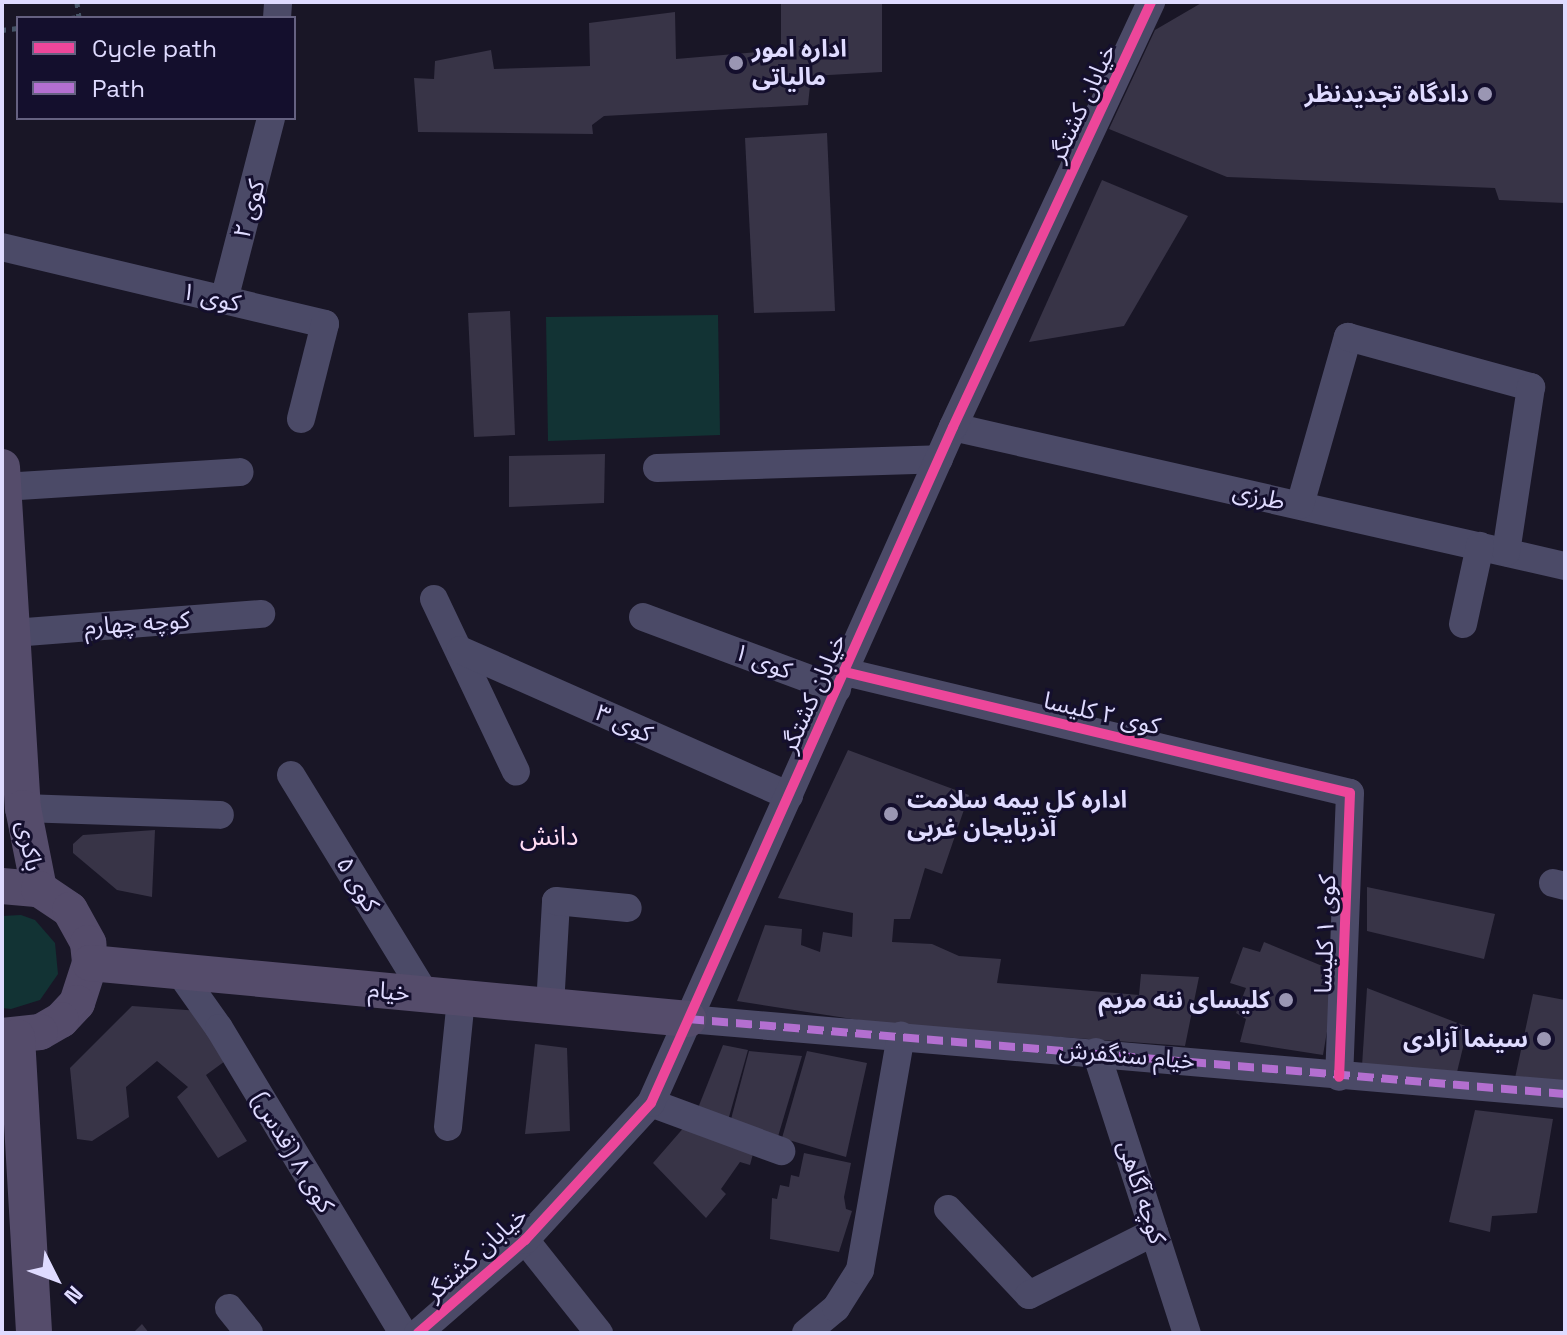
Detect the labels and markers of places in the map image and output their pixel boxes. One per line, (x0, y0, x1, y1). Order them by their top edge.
place label: اداره امور مالیاتی (752, 35, 847, 91)
marker: اداره امور مالیاتی (727, 54, 745, 72)
place label: دادگاه تجدیدنظر (1305, 80, 1469, 108)
marker: دادگاه تجدیدنظر (1476, 85, 1494, 103)
place label: اداره کل بیمه سلامت آذربایجان غربی (907, 786, 1127, 842)
marker: اداره کل بیمه سلامت آذربایجان غربی (882, 805, 900, 823)
place label: کلیسای ننه مریم (1098, 986, 1270, 1014)
marker: کلیسای ننه مریم (1277, 991, 1295, 1009)
place label: سینما آزادی (1403, 1025, 1528, 1053)
marker: سینما آزادی (1535, 1030, 1553, 1048)

